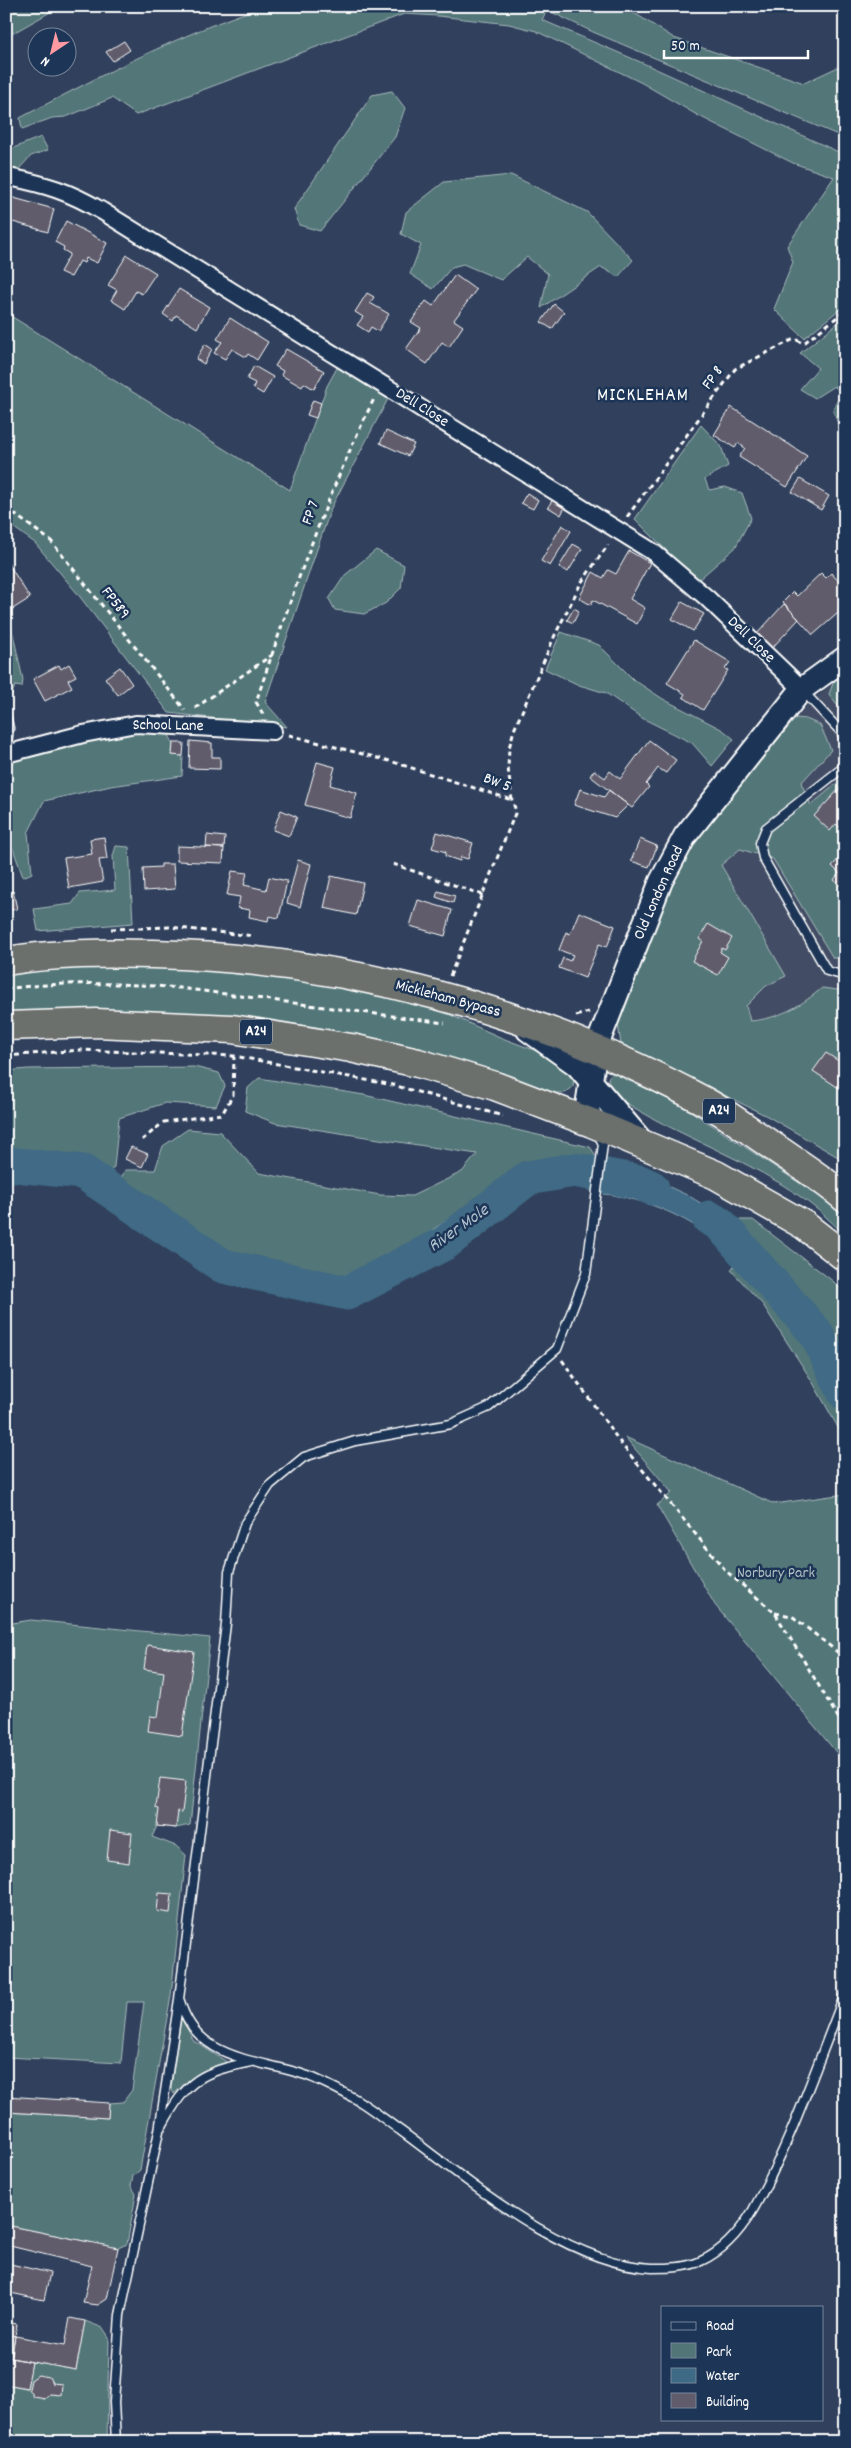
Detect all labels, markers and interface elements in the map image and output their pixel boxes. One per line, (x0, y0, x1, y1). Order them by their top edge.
north arrow (28, 28, 78, 78)
scale bar (664, 28, 807, 60)
text: 50 m (671, 36, 700, 58)
text: N (37, 51, 54, 71)
street label: FP 8 (697, 361, 729, 395)
street label: Dell Close (391, 383, 453, 433)
district label: MICKLEHAM (597, 383, 689, 410)
street label: FP 7 (296, 498, 326, 528)
street label: FP589 (95, 582, 135, 624)
street label: Dell Close (722, 611, 780, 669)
street label: School Lane (132, 714, 204, 738)
street label: BW 5 (480, 767, 514, 799)
street label: Old London Road (628, 842, 690, 944)
street label: Mickleham Bypass (393, 974, 503, 1024)
road number: A24 (240, 1020, 272, 1044)
road number: A24 (703, 1098, 735, 1124)
water label: River Mole (424, 1198, 495, 1259)
park label: Norbury Park (737, 1562, 815, 1585)
legend (661, 2306, 824, 2420)
text: Road (706, 2316, 734, 2338)
text: Park (706, 2342, 732, 2364)
text: Water (706, 2366, 740, 2388)
text: Building (706, 2392, 749, 2414)

